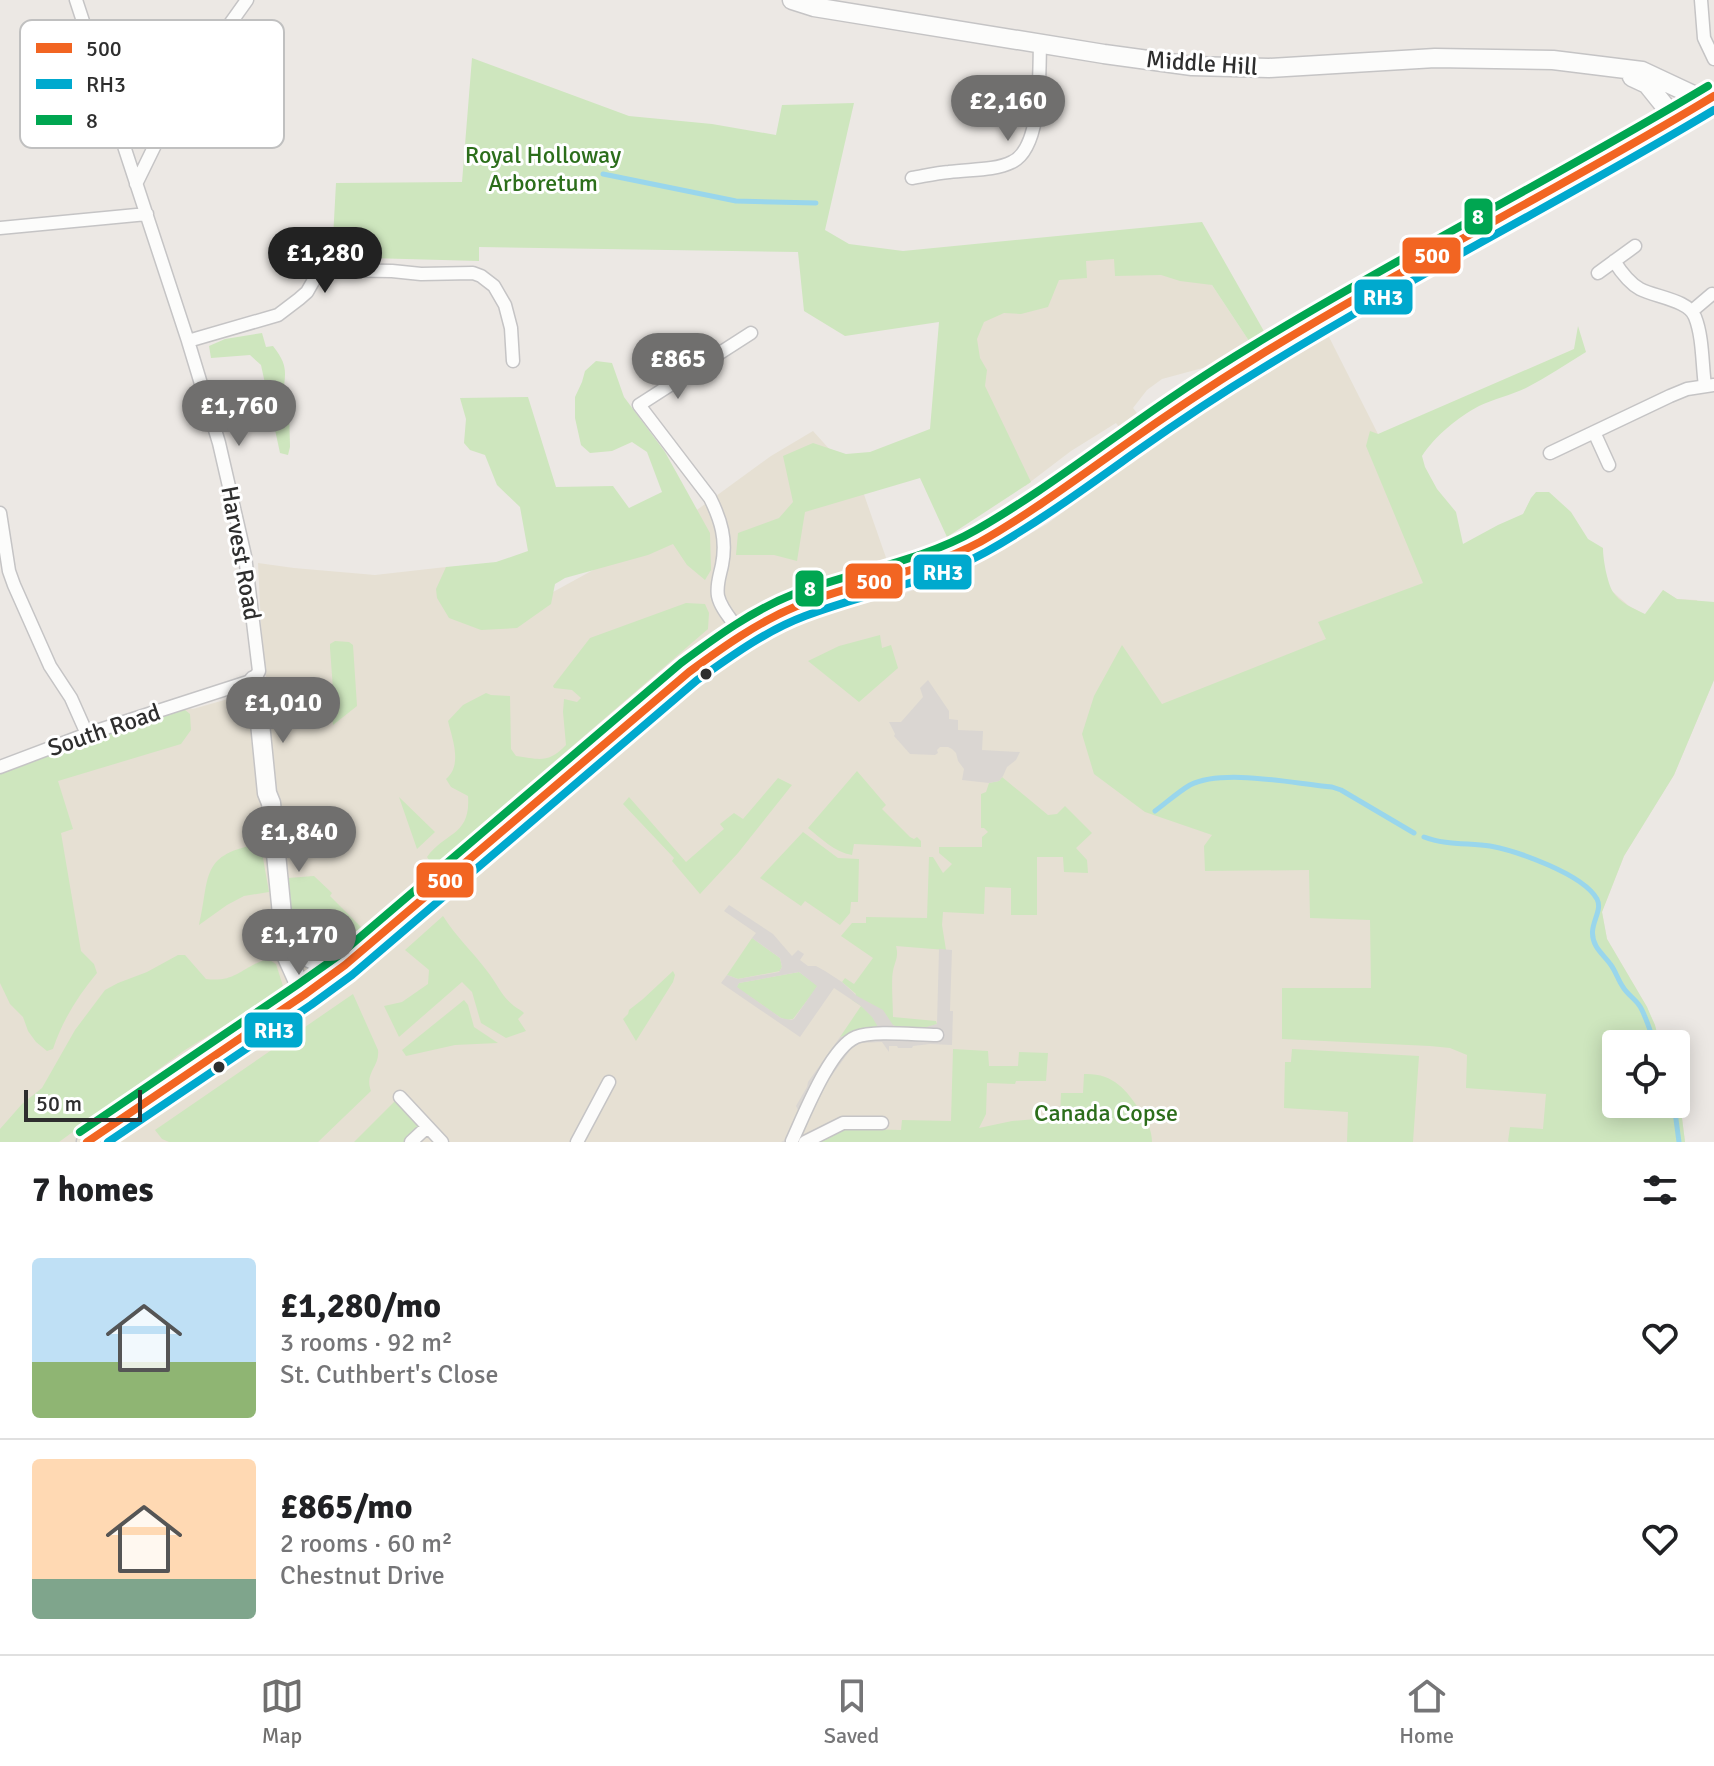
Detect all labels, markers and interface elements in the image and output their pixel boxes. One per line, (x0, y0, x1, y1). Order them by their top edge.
legend (20, 20, 284, 148)
text: 500 (86, 35, 122, 62)
street label: Middle Hill (1145, 44, 1259, 82)
text: RH3 (86, 71, 126, 98)
pin: £2,160 (943, 75, 1073, 143)
text: £2,160 (969, 85, 1047, 117)
text: 8 (86, 107, 98, 134)
park label: Royal Holloway Arboretum (465, 140, 621, 198)
line badge: 8 (1463, 197, 1494, 236)
text: 8 (1472, 203, 1484, 230)
pin: £1,280 (260, 227, 390, 295)
line badge: 500 (1401, 236, 1462, 275)
text: £1,280 (286, 237, 364, 269)
text: 500 (1414, 242, 1450, 269)
line badge: RH3 (1353, 278, 1414, 316)
text: RH3 (1363, 284, 1403, 311)
pin: £865 (631, 333, 725, 401)
text: £865 (650, 343, 706, 375)
pin: £1,760 (174, 380, 304, 448)
text: £1,760 (200, 390, 278, 422)
street label: Harvest Road (214, 483, 268, 623)
line badge: RH3 (912, 553, 973, 591)
text: RH3 (923, 559, 963, 586)
line badge: 500 (844, 562, 904, 600)
text: 500 (856, 568, 892, 595)
line badge: 8 (794, 569, 825, 608)
text: 8 (804, 575, 816, 602)
unlabelled marker (698, 666, 714, 682)
pin: £1,010 (218, 677, 348, 745)
text: £1,010 (244, 687, 322, 719)
street label: South Road (44, 697, 164, 763)
pin: £1,840 (234, 806, 364, 874)
text: £1,840 (260, 816, 338, 848)
line badge: 500 (415, 861, 475, 899)
text: 500 (427, 867, 463, 894)
pin: £1,170 (234, 909, 364, 977)
text: £1,170 (260, 919, 338, 951)
line badge: RH3 (243, 1011, 304, 1049)
text: RH3 (254, 1017, 294, 1044)
map controls (1602, 1030, 1690, 1118)
button: locate (1602, 1030, 1690, 1118)
unlabelled marker (211, 1059, 227, 1075)
scale bar (24, 1086, 142, 1122)
text: 50 m (36, 1090, 82, 1117)
park label: Canada Copse (1034, 1098, 1178, 1128)
icon: filters (1638, 1168, 1682, 1212)
text: 7 homes (32, 1169, 153, 1211)
text: £1,280/mo (280, 1285, 441, 1327)
icon: home (96, 1290, 192, 1386)
icon: heart (1638, 1316, 1682, 1360)
text: 3 rooms · 92 m² (280, 1327, 453, 1359)
text: St. Cuthbert's Close (280, 1359, 498, 1391)
text: £865/mo (280, 1486, 413, 1528)
icon: home (96, 1491, 192, 1587)
icon: heart (1638, 1517, 1682, 1561)
text: 2 rooms · 60 m² (280, 1528, 453, 1560)
text: Chestnut Drive (280, 1560, 445, 1592)
tab: Map (260, 1674, 304, 1749)
tab: Saved (824, 1674, 879, 1749)
tab: Home (1399, 1674, 1454, 1749)

